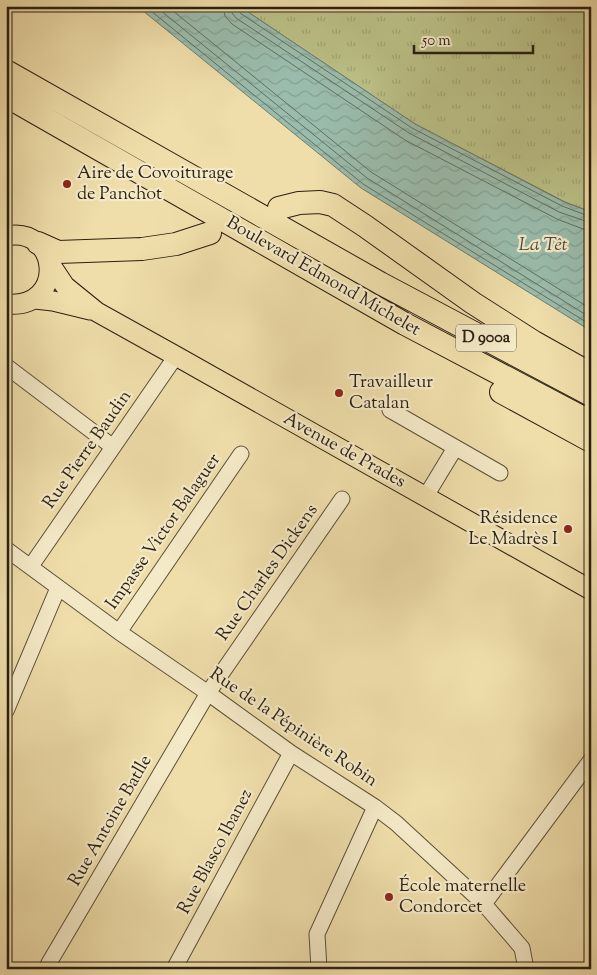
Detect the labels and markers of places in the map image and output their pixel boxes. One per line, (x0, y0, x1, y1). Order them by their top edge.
place label: Aire de Covoiturage de Panchot (77, 161, 233, 208)
marker: Aire de Covoiturage de Panchot (61, 178, 73, 190)
place label: Travailleur Catalan (349, 370, 433, 417)
marker: Travailleur Catalan (333, 387, 345, 399)
place label: Résidence Le Madrès I (468, 506, 558, 553)
marker: Résidence Le Madrès I (562, 523, 574, 535)
place label: École maternelle Condorcet (399, 874, 526, 921)
marker: École maternelle Condorcet (383, 891, 395, 903)

